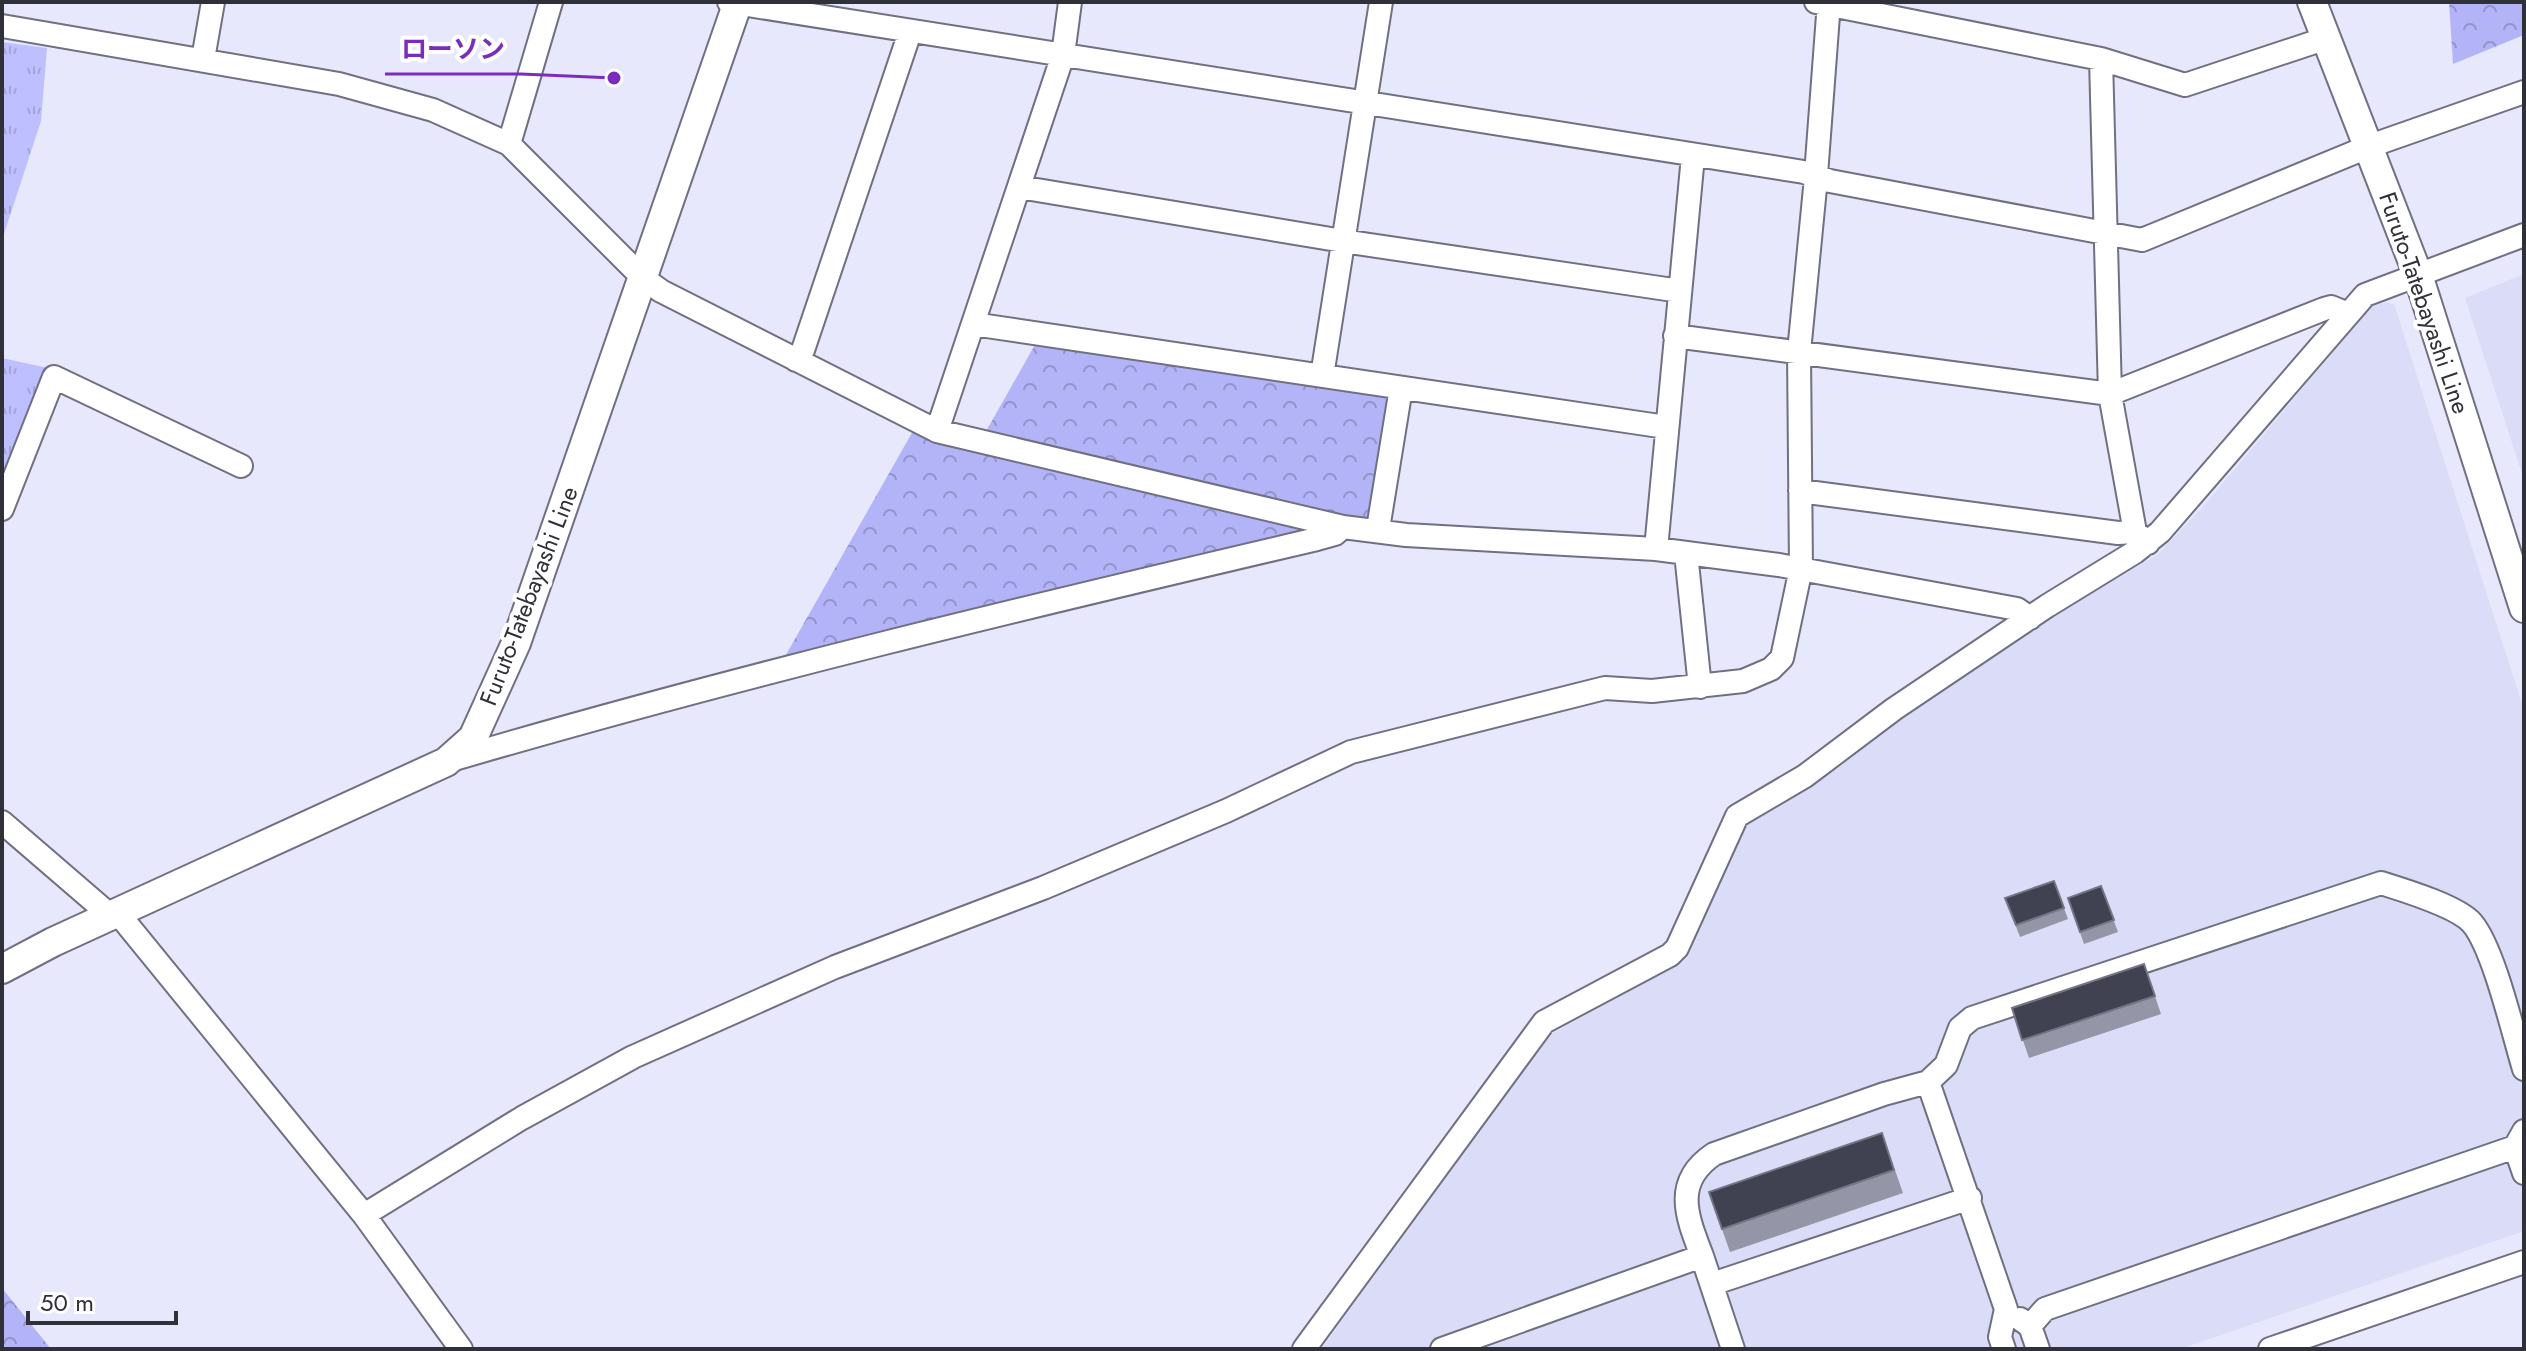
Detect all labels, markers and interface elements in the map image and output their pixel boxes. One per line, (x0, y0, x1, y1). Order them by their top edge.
callout: ローソン (385, 24, 521, 74)
text: ローソン (401, 30, 505, 68)
street label: Furuto-Tatebayashi Line (2370, 187, 2479, 418)
street label: Furuto-Tatebayashi Line (471, 481, 586, 710)
scale bar (28, 1275, 176, 1325)
text: 50 m (40, 1285, 94, 1320)

